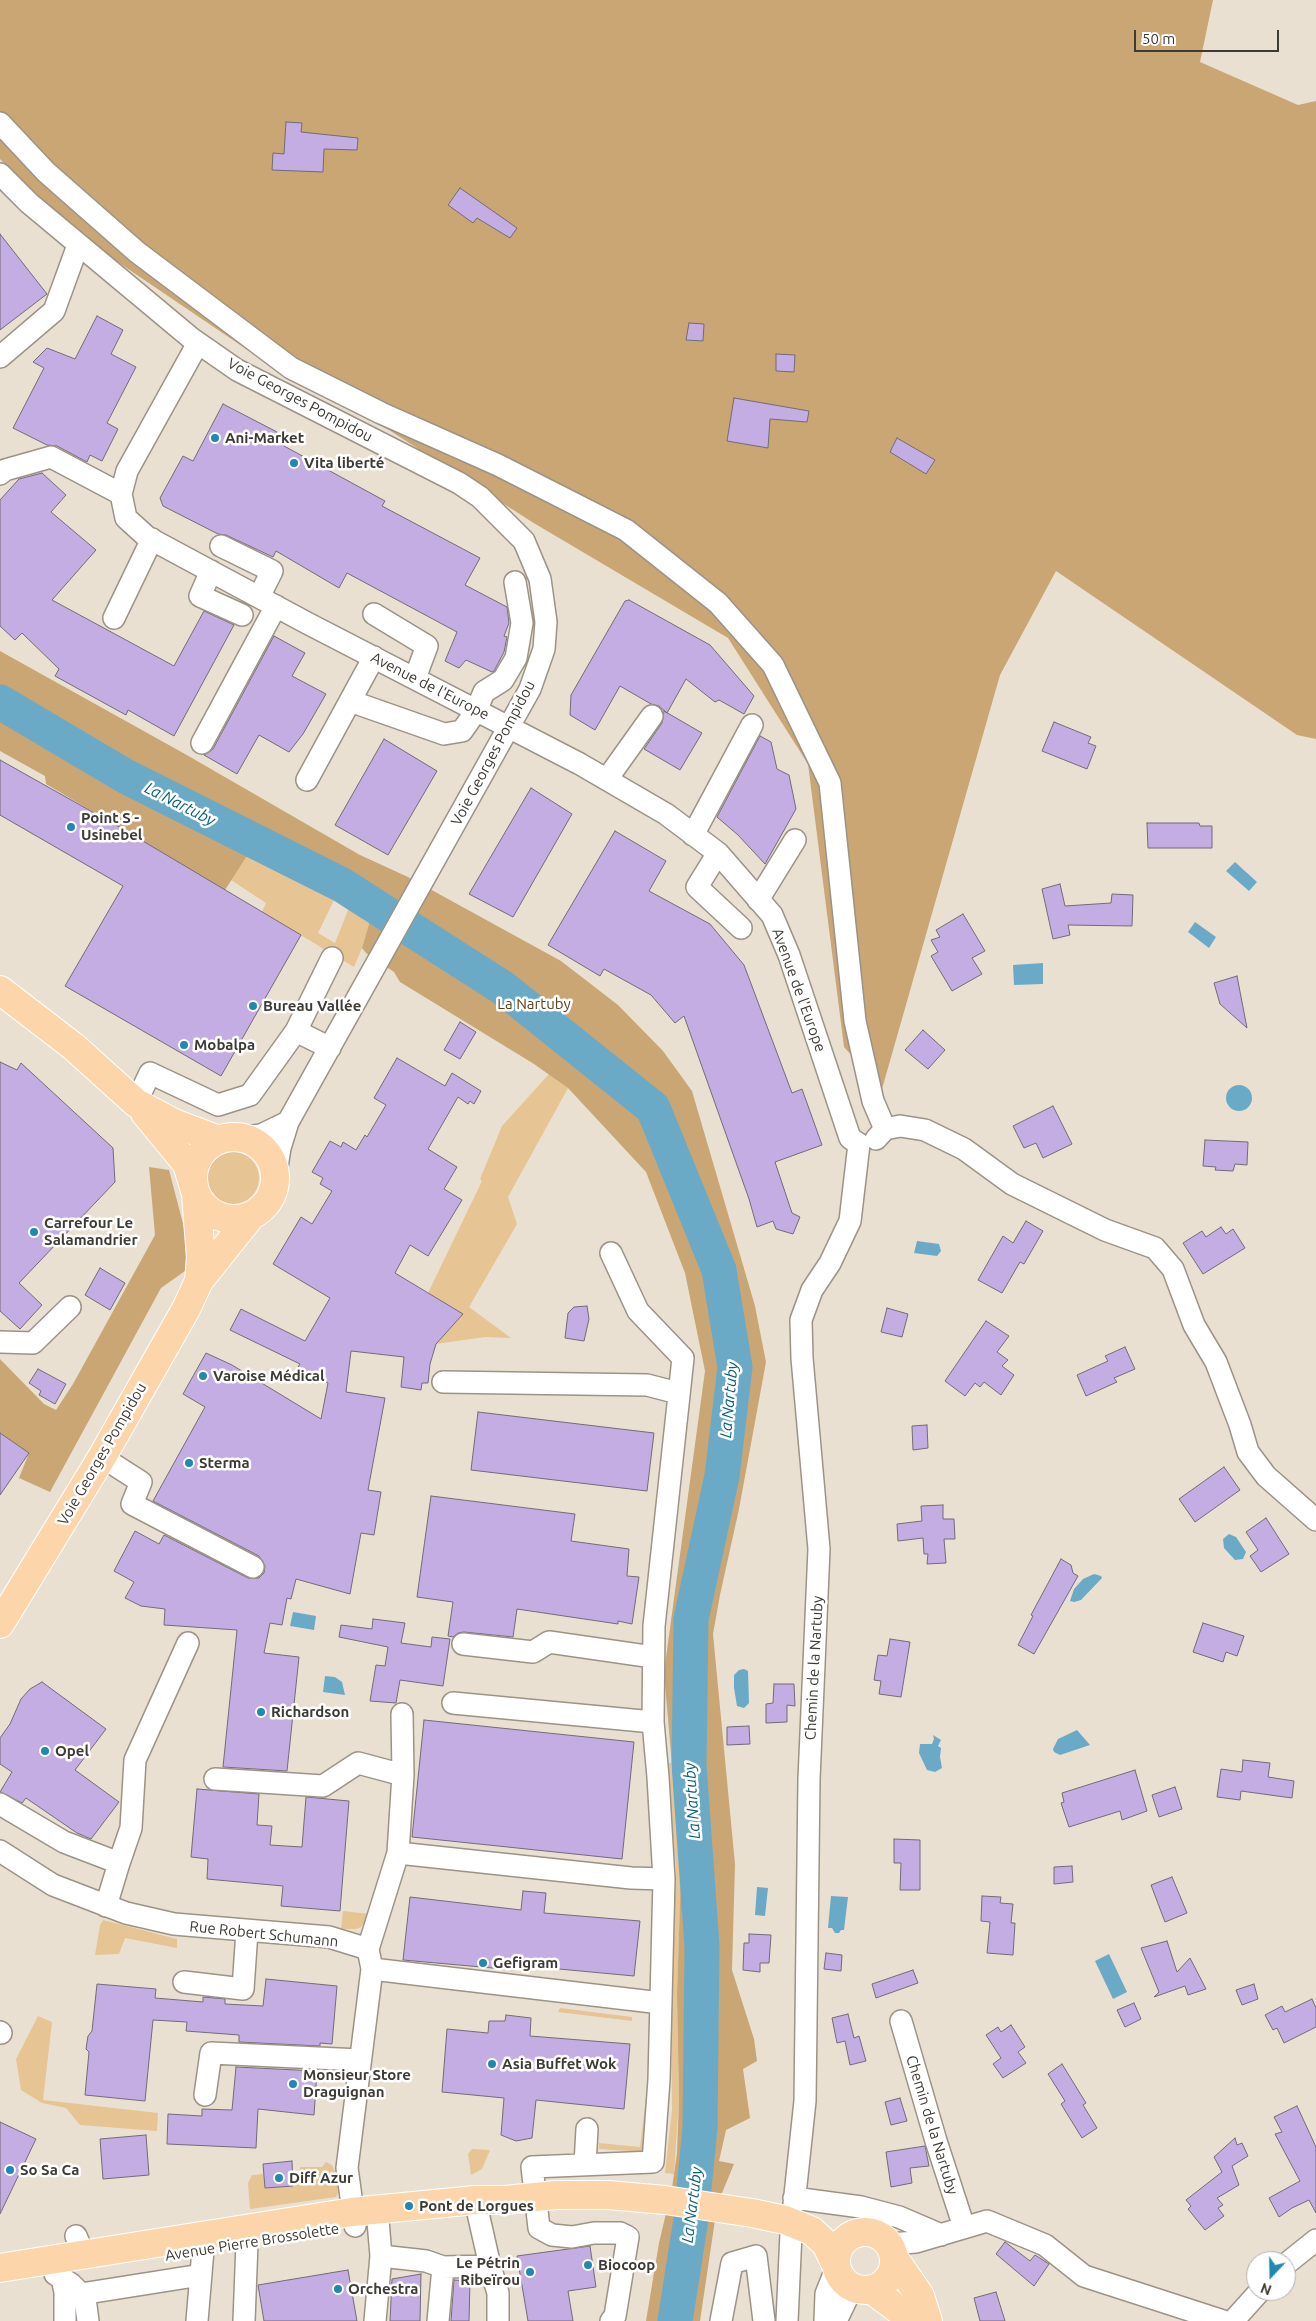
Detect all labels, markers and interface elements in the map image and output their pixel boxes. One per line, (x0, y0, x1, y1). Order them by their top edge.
scale bar (1136, 20, 1281, 52)
text: 50 m (1142, 30, 1175, 47)
street label: Voie Georges Pompidou (224, 354, 376, 446)
place label: Ani-Market (225, 429, 304, 447)
marker: Ani-Market (209, 432, 221, 444)
place label: Vita liberté (304, 454, 384, 472)
marker: Vita liberté (288, 457, 300, 469)
street label: Avenue de l'Europe (368, 648, 492, 724)
street label: Voie Georges Pompidou (447, 677, 539, 829)
water label: La Nartuby (142, 778, 218, 830)
place label: Point S - Usinebel (81, 809, 142, 844)
marker: Point S - Usinebel (65, 821, 77, 833)
street label: Avenue de l'Europe (768, 926, 830, 1054)
park label: La Nartuby (497, 995, 571, 1013)
place label: Bureau Vallée (263, 997, 361, 1015)
marker: Bureau Vallée (247, 1000, 259, 1012)
place label: Mobalpa (194, 1036, 255, 1054)
marker: Mobalpa (178, 1039, 190, 1051)
place label: Carrefour Le Salamandrier (44, 1214, 138, 1249)
marker: Carrefour Le Salamandrier (28, 1226, 40, 1238)
water label: La Nartuby (716, 1361, 742, 1439)
place label: Varoise Médical (213, 1367, 325, 1385)
marker: Varoise Médical (197, 1370, 209, 1382)
street label: Voie Georges Pompidou (54, 1379, 150, 1529)
place label: Sterma (199, 1454, 250, 1472)
marker: Sterma (183, 1457, 195, 1469)
street label: Chemin de la Nartuby (801, 1595, 827, 1741)
place label: Richardson (271, 1703, 349, 1721)
marker: Richardson (255, 1706, 267, 1718)
place label: Opel (55, 1742, 89, 1760)
marker: Opel (39, 1745, 51, 1757)
water label: La Nartuby (680, 1762, 704, 1840)
street label: Rue Robert Schumann (189, 1917, 339, 1951)
place label: Gefigram (493, 1954, 558, 1972)
marker: Gefigram (477, 1957, 489, 1969)
street label: Chemin de la Nartuby (902, 2053, 962, 2197)
place label: Asia Buffet Wok (502, 2055, 616, 2073)
marker: Asia Buffet Wok (486, 2058, 498, 2070)
place label: Monsieur Store Draguignan (303, 2066, 411, 2101)
marker: Monsieur Store Draguignan (287, 2078, 299, 2090)
place label: So Sa Ca (20, 2161, 79, 2179)
marker: So Sa Ca (4, 2164, 16, 2176)
water label: La Nartuby (678, 2166, 706, 2244)
place label: Diff Azur (289, 2169, 353, 2187)
marker: Diff Azur (273, 2172, 285, 2184)
place label: Pont de Lorgues (419, 2197, 534, 2215)
marker: Pont de Lorgues (403, 2200, 415, 2212)
street label: Avenue Pierre Brossolette (164, 2219, 340, 2265)
north arrow (1246, 2251, 1296, 2301)
place label: Le Pétrin Ribeïrou (456, 2254, 520, 2289)
place label: Biocoop (598, 2256, 655, 2274)
marker: Biocoop (582, 2259, 594, 2271)
marker: Le Pétrin Ribeïrou (524, 2266, 536, 2278)
place label: Orchestra (348, 2280, 418, 2298)
text: N (1258, 2280, 1274, 2298)
marker: Orchestra (332, 2283, 344, 2295)

